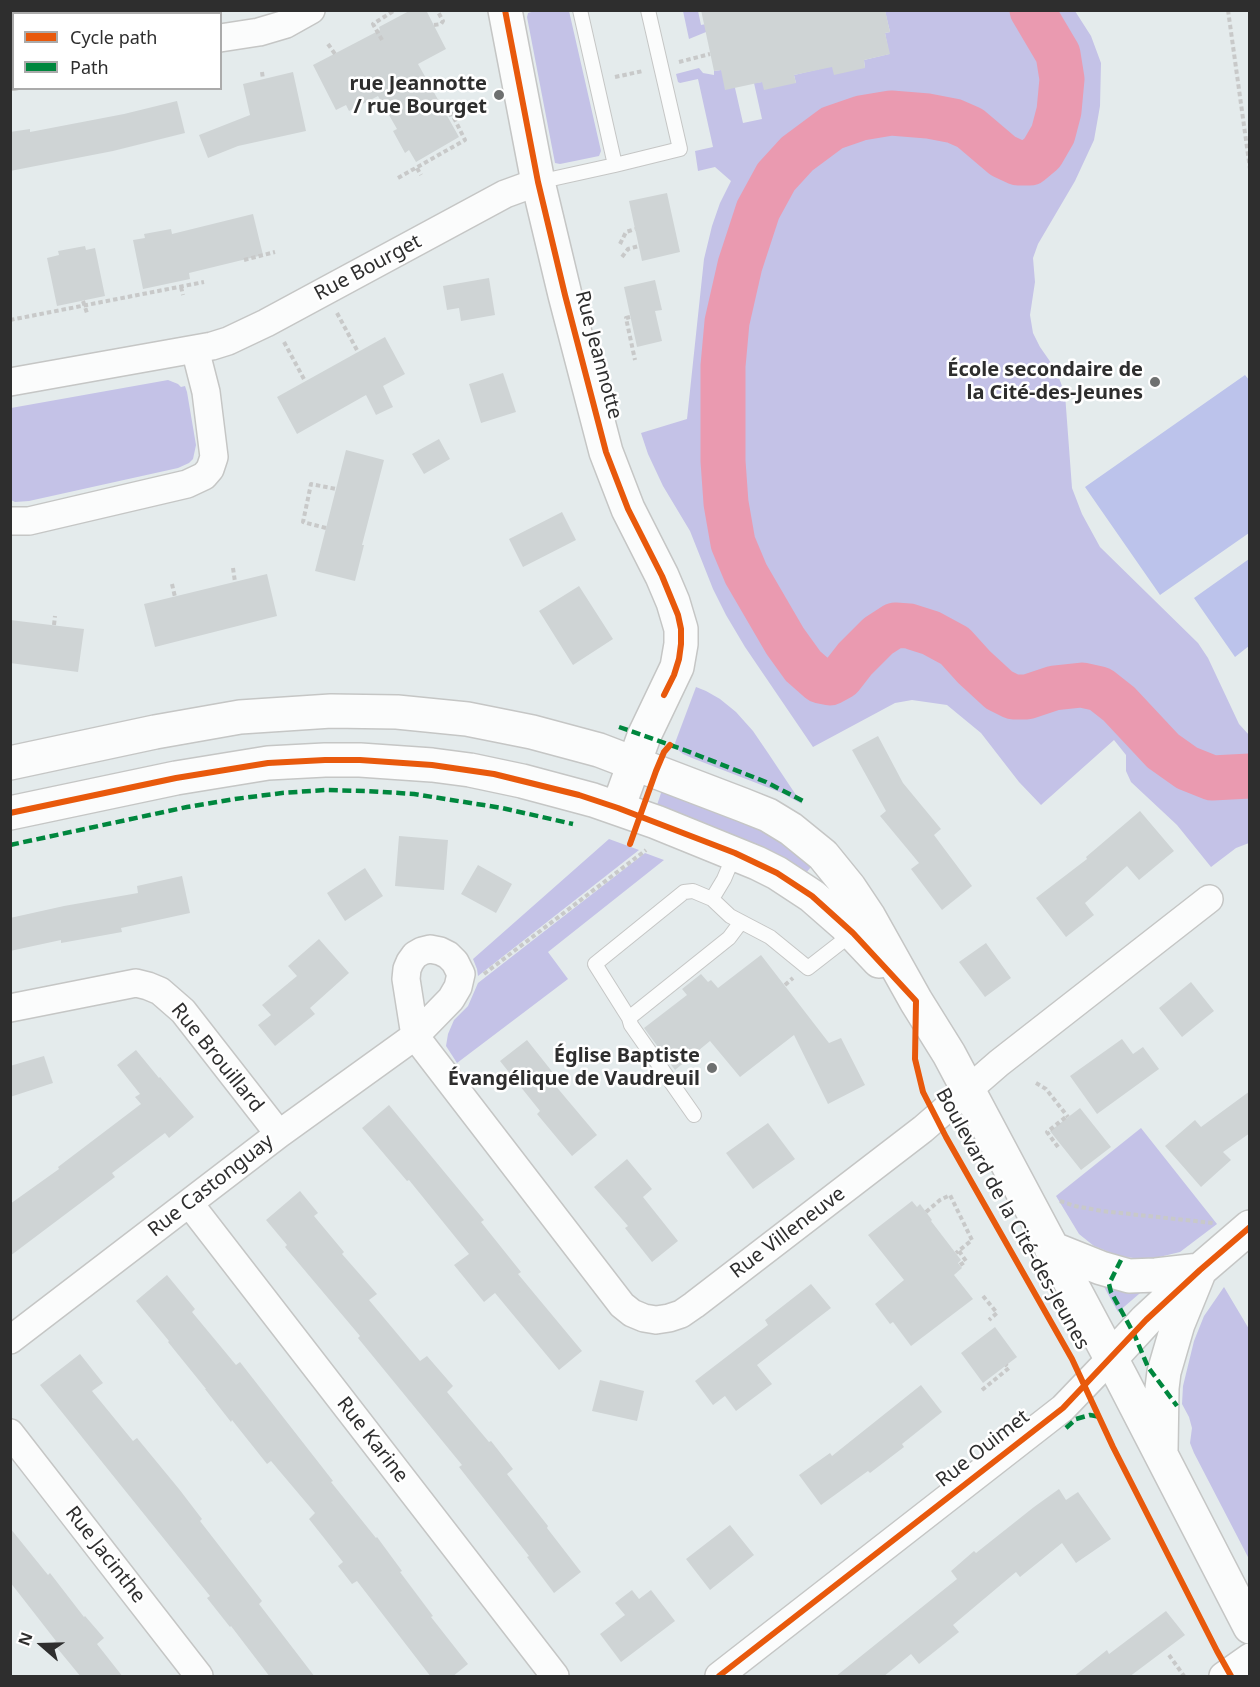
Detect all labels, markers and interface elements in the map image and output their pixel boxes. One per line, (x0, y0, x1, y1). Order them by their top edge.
legend (12, 12, 222, 90)
text: Cycle path (70, 25, 157, 49)
text: Path (70, 55, 109, 79)
place label: rue Jeannotte / rue Bourget (350, 72, 487, 119)
marker: rue Jeannotte / rue Bourget (492, 88, 506, 102)
street label: Rue Bourget (310, 230, 426, 306)
street label: Rue Jeannotte (569, 288, 627, 422)
place label: École secondaire de la Cité-des-Jeunes (947, 358, 1143, 405)
marker: École secondaire de la Cité-des-Jeunes (1148, 375, 1162, 389)
street label: Rue Brouillard (166, 999, 268, 1117)
place label: Église Baptiste Évangélique de Vaudreuil (448, 1044, 700, 1091)
marker: Église Baptiste Évangélique de Vaudreuil (705, 1061, 719, 1075)
street label: Boulevard de la Cité-des-Jeunes (930, 1084, 1094, 1354)
street label: Rue Castonguay (144, 1130, 278, 1242)
street label: Rue Villeneuve (726, 1182, 850, 1284)
street label: Rue Karine (331, 1392, 413, 1488)
street label: Rue Ouimet (932, 1405, 1034, 1493)
street label: Rue Jacinthe (60, 1502, 150, 1608)
north arrow (12, 1615, 72, 1675)
text: N (13, 1629, 38, 1649)

